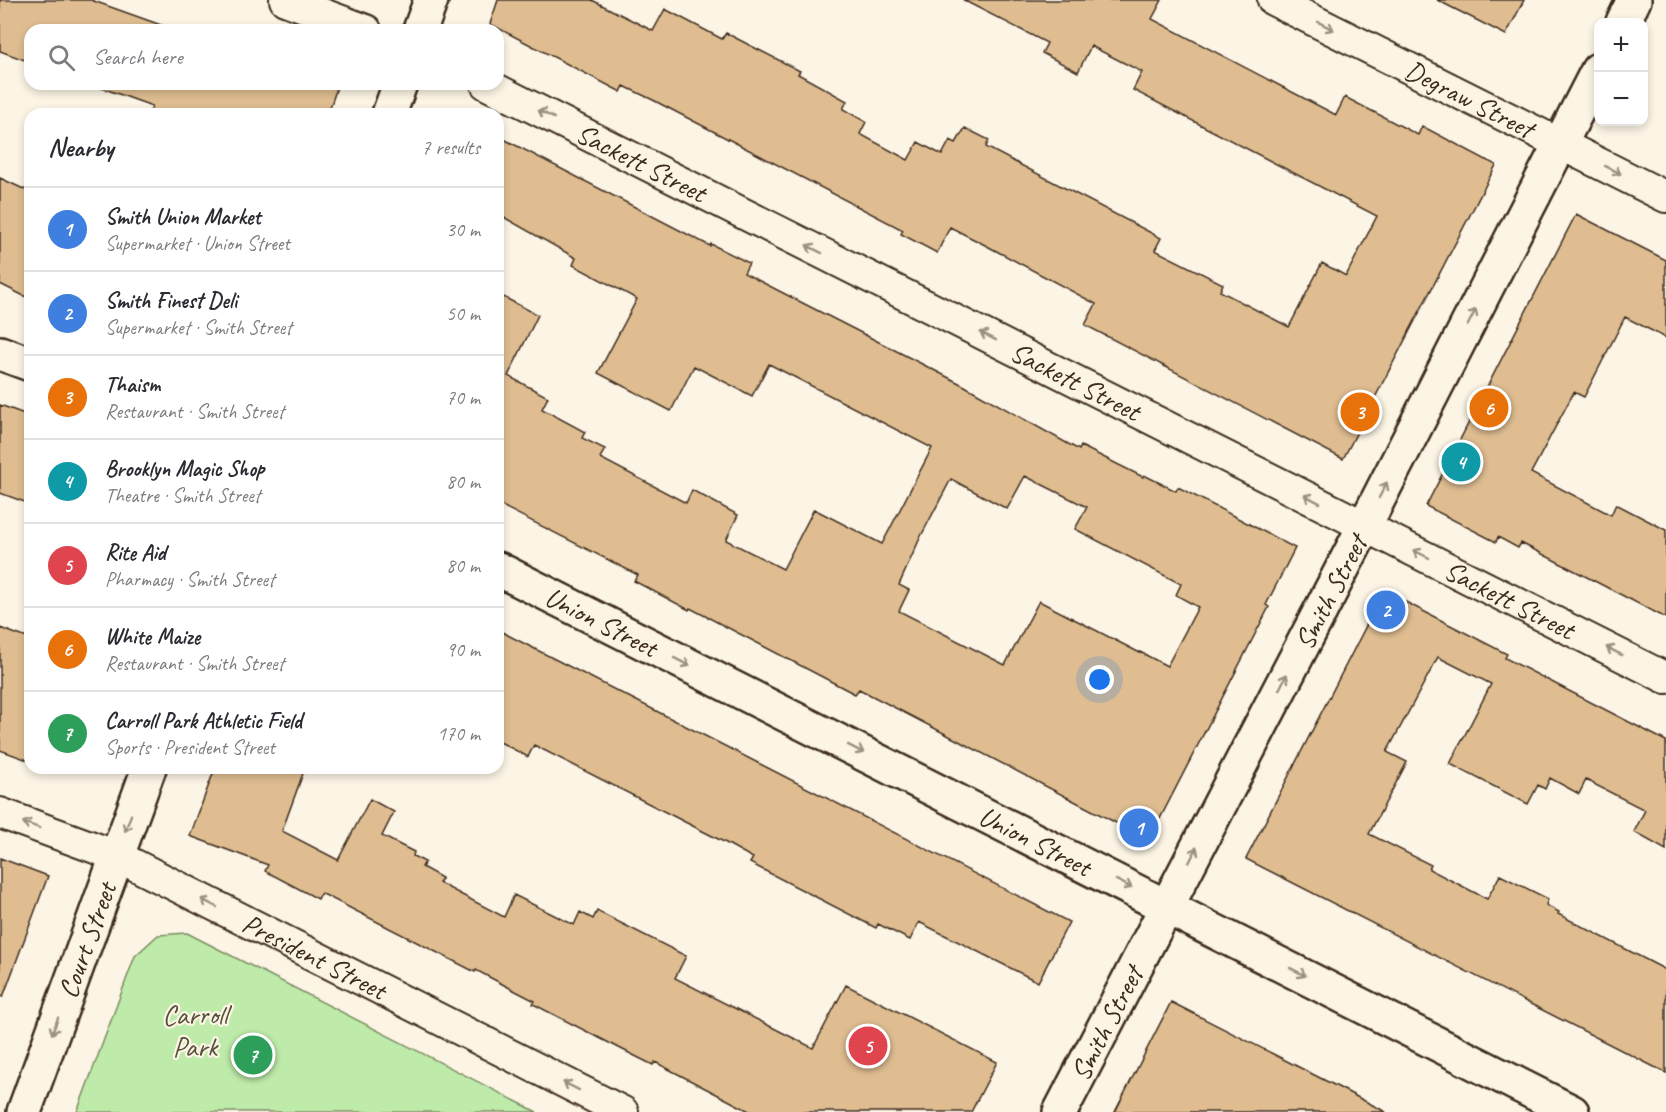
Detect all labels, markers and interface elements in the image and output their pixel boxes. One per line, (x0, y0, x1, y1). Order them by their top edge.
map controls (1594, 18, 1648, 126)
button: + (1594, 18, 1648, 72)
one-way arrow (1316, 21, 1334, 33)
search box (24, 24, 504, 90)
icon: search (45, 41, 78, 74)
text: Search here (93, 43, 183, 71)
street label: Degraw Street (1399, 52, 1543, 148)
button: − (1594, 72, 1648, 126)
one-way arrow (537, 108, 555, 119)
street label: Sackett Street (570, 115, 714, 211)
text: Nearby (48, 131, 113, 164)
text: 7 results (421, 135, 480, 160)
one-way arrow (1603, 165, 1621, 177)
text: Smith Union Market (105, 203, 261, 231)
text: 1 (63, 217, 72, 242)
text: 30 m (446, 217, 480, 242)
text: Supermarket · Union Street (105, 231, 290, 256)
one-way arrow (805, 242, 823, 254)
text: Smith Finest Deli (105, 287, 237, 315)
text: 2 (63, 301, 72, 326)
text: 50 m (446, 301, 480, 326)
one-way arrow (1467, 308, 1478, 326)
text: Supermarket · Smith Street (105, 315, 292, 340)
one-way arrow (979, 330, 997, 342)
street label: Sackett Street (1005, 334, 1148, 430)
text: Thaism (105, 371, 160, 399)
text: 3 (63, 385, 72, 410)
text: 70 m (446, 385, 480, 410)
pin: 6 (1470, 386, 1508, 430)
pin: 3 (1340, 390, 1380, 434)
text: Restaurant · Smith Street (105, 399, 284, 424)
pin: 4 (1442, 440, 1480, 484)
text: Brooklyn Magic Shop (105, 455, 264, 483)
text: 4 (63, 469, 72, 494)
text: 80 m (446, 469, 480, 494)
one-way arrow (1377, 481, 1389, 499)
text: Theatre · Smith Street (105, 483, 260, 508)
one-way arrow (1304, 493, 1322, 505)
street label: Smith Street (1287, 526, 1376, 655)
text: Rite Aid (105, 539, 166, 567)
one-way arrow (1413, 548, 1430, 560)
street label: Sackett Street (1439, 552, 1583, 648)
text: 5 (63, 553, 72, 578)
text: 80 m (446, 553, 480, 578)
text: Pharmacy · Smith Street (105, 567, 275, 592)
street label: Union Street (539, 579, 666, 666)
pin: 2 (1366, 588, 1406, 632)
text: White Maize (105, 623, 200, 651)
text: 6 (63, 637, 72, 662)
text: 90 m (446, 637, 480, 662)
one-way arrow (1605, 645, 1623, 657)
text: Restaurant · Smith Street (105, 651, 284, 676)
one-way arrow (672, 656, 690, 668)
your location (1085, 665, 1114, 694)
one-way arrow (1278, 673, 1289, 691)
text: Carroll Park Athletic Field (105, 707, 302, 735)
text: 7 (63, 721, 72, 746)
text: 170 m (437, 721, 480, 746)
text: Sports · President Street (105, 735, 275, 760)
one-way arrow (846, 744, 864, 756)
street label: Union Street (973, 798, 1099, 885)
pin: 1 (1120, 806, 1158, 850)
one-way arrow (122, 813, 133, 832)
one-way arrow (22, 818, 41, 829)
one-way arrow (1188, 846, 1199, 864)
street label: Court Street (50, 875, 125, 1003)
one-way arrow (1114, 879, 1132, 891)
one-way arrow (201, 897, 219, 908)
street label: President Street (237, 905, 394, 1008)
street label: Smith Street (1062, 957, 1152, 1086)
one-way arrow (1288, 967, 1306, 979)
park label: Carroll Park (163, 997, 233, 1064)
one-way arrow (49, 1016, 60, 1035)
pin: 5 (848, 1024, 888, 1068)
pin: 7 (234, 1032, 272, 1078)
one-way arrow (562, 1079, 580, 1091)

